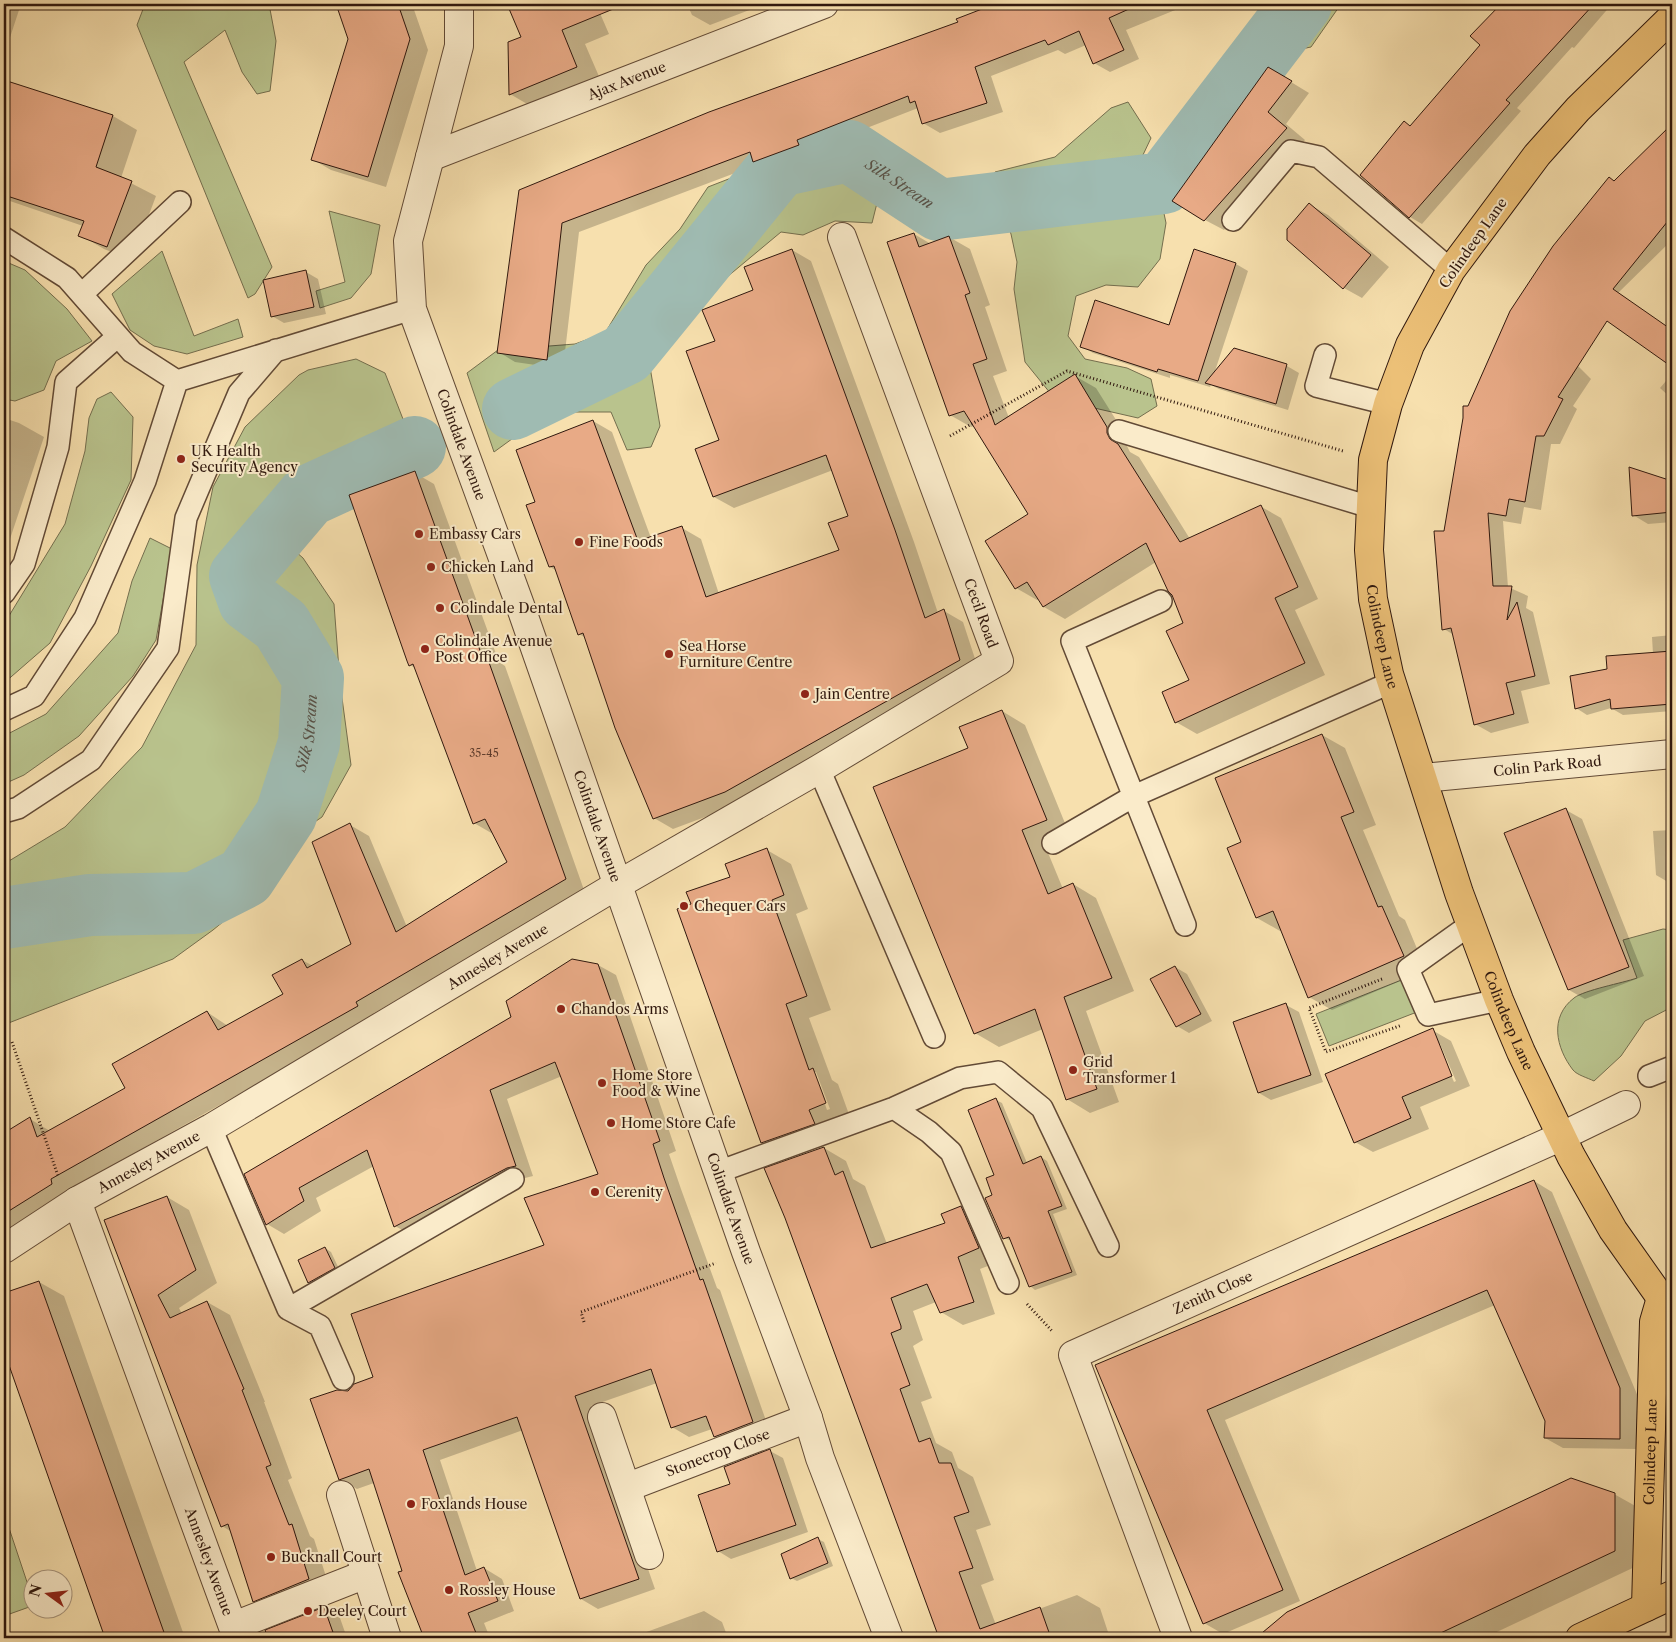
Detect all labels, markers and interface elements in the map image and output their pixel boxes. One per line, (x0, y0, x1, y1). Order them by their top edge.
street label: Ajax Avenue (584, 57, 669, 104)
water label: Silk Stream (861, 154, 938, 213)
street label: Colindeep Lane (1435, 194, 1511, 292)
street label: Colindale Avenue (433, 386, 490, 503)
place label: UK Health Security Agency (191, 442, 298, 476)
marker: UK Health Security Agency (175, 453, 187, 465)
place label: Embassy Cars (429, 525, 521, 543)
marker: Embassy Cars (413, 528, 425, 540)
place label: Fine Foods (589, 533, 663, 551)
marker: Fine Foods (573, 536, 585, 548)
place label: Chicken Land (441, 558, 534, 576)
marker: Chicken Land (425, 561, 437, 573)
street label: Cecil Road (960, 576, 1002, 651)
street label: Colindeep Lane (1363, 584, 1402, 691)
place label: Colindale Dental (450, 599, 563, 617)
marker: Colindale Dental (434, 602, 446, 614)
place label: Colindale Avenue Post Office (435, 632, 553, 666)
place label: Sea Horse Furniture Centre (679, 637, 793, 671)
marker: Colindale Avenue Post Office (419, 643, 431, 655)
marker: Sea Horse Furniture Centre (663, 648, 675, 660)
place label: Jain Centre (813, 685, 890, 703)
marker: Jain Centre (799, 688, 811, 700)
water label: Silk Stream (290, 694, 321, 774)
house number: 35-45 (469, 746, 499, 760)
street label: Colin Park Road (1492, 752, 1603, 780)
street label: Colindale Avenue (569, 768, 625, 885)
place label: Chequer Cars (694, 897, 786, 915)
marker: Chequer Cars (678, 900, 690, 912)
street label: Annesley Avenue (443, 920, 551, 994)
street label: Colindeep Lane (1480, 968, 1538, 1074)
place label: Chandos Arms (571, 1000, 668, 1018)
marker: Chandos Arms (555, 1003, 567, 1015)
place label: Grid Transformer 1 (1083, 1053, 1176, 1087)
marker: Grid Transformer 1 (1067, 1064, 1079, 1076)
place label: Home Store Food & Wine (612, 1066, 701, 1100)
marker: Home Store Food & Wine (596, 1077, 608, 1089)
place label: Home Store Cafe (621, 1114, 736, 1132)
marker: Home Store Cafe (605, 1117, 617, 1129)
street label: Annesley Avenue (93, 1127, 203, 1198)
street label: Colindale Avenue (703, 1150, 759, 1267)
place label: Cerenity (605, 1183, 663, 1201)
marker: Cerenity (589, 1186, 601, 1198)
street label: Zenith Close (1170, 1267, 1256, 1318)
street label: Colindeep Lane (1640, 1398, 1661, 1505)
street label: Stonecrop Close (663, 1424, 772, 1481)
place label: Foxlands House (421, 1495, 527, 1513)
marker: Foxlands House (405, 1498, 417, 1510)
street label: Annesley Avenue (181, 1504, 237, 1618)
place label: Bucknall Court (281, 1548, 382, 1566)
marker: Bucknall Court (265, 1551, 277, 1563)
north arrow (22, 1570, 72, 1620)
place label: Rossley House (459, 1581, 556, 1599)
text: N (25, 1582, 46, 1599)
marker: Rossley House (443, 1584, 455, 1596)
place label: Deeley Court (318, 1602, 407, 1620)
marker: Deeley Court (302, 1605, 314, 1617)

